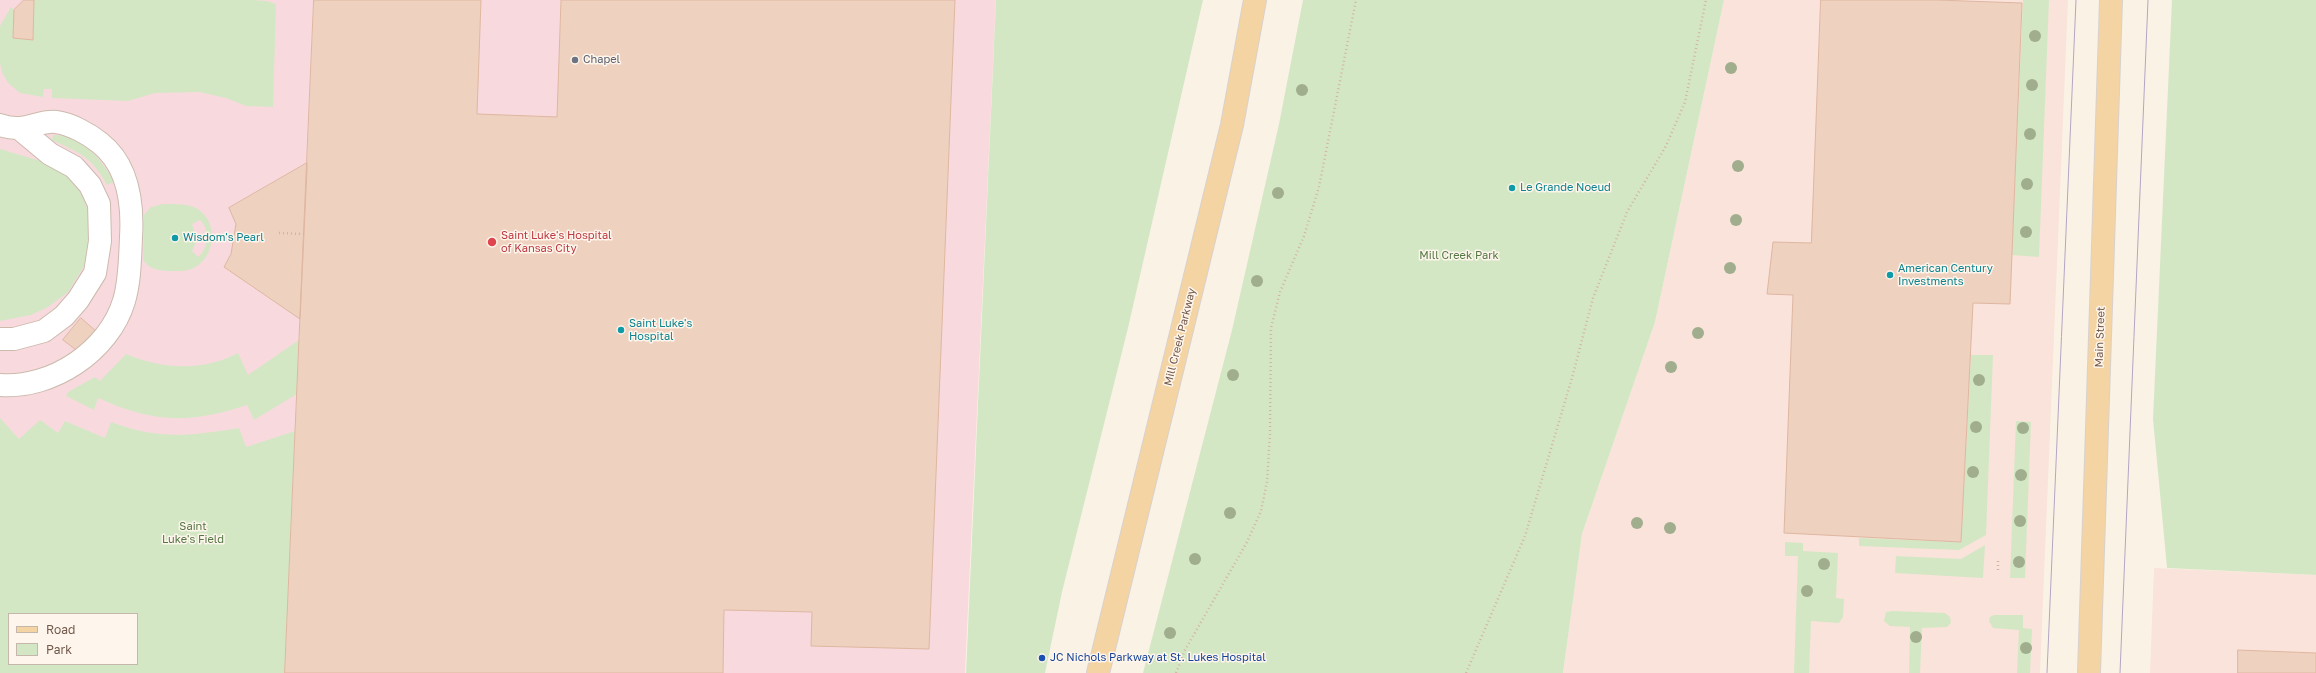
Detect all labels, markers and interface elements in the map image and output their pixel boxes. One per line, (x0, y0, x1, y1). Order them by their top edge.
place label: Chapel (583, 53, 620, 67)
marker: Chapel (570, 55, 580, 65)
place label: Le Grande Noeud (1520, 181, 1611, 195)
marker: Le Grande Noeud (1507, 183, 1517, 193)
place label: Saint Luke's Hospital of Kansas City (501, 229, 612, 255)
place label: Wisdom's Pearl (183, 231, 264, 245)
marker: Wisdom's Pearl (170, 233, 180, 243)
marker: Saint Luke's Hospital of Kansas City (486, 236, 498, 248)
park label: Mill Creek Park (1419, 249, 1499, 263)
place label: American Century Investments (1898, 262, 1993, 288)
marker: American Century Investments (1885, 270, 1895, 280)
street label: Mill Creek Parkway (1161, 287, 1199, 387)
street label: Main Street (2092, 306, 2108, 368)
place label: Saint Luke's Hospital (629, 317, 692, 343)
marker: Saint Luke's Hospital (616, 325, 626, 335)
park label: Saint Luke's Field (162, 520, 224, 546)
legend (8, 613, 138, 665)
text: Road (46, 622, 75, 637)
text: Park (46, 642, 72, 657)
place label: JC Nichols Parkway at St. Lukes Hospital (1050, 651, 1266, 665)
marker: JC Nichols Parkway at St. Lukes Hospital (1037, 653, 1047, 663)

